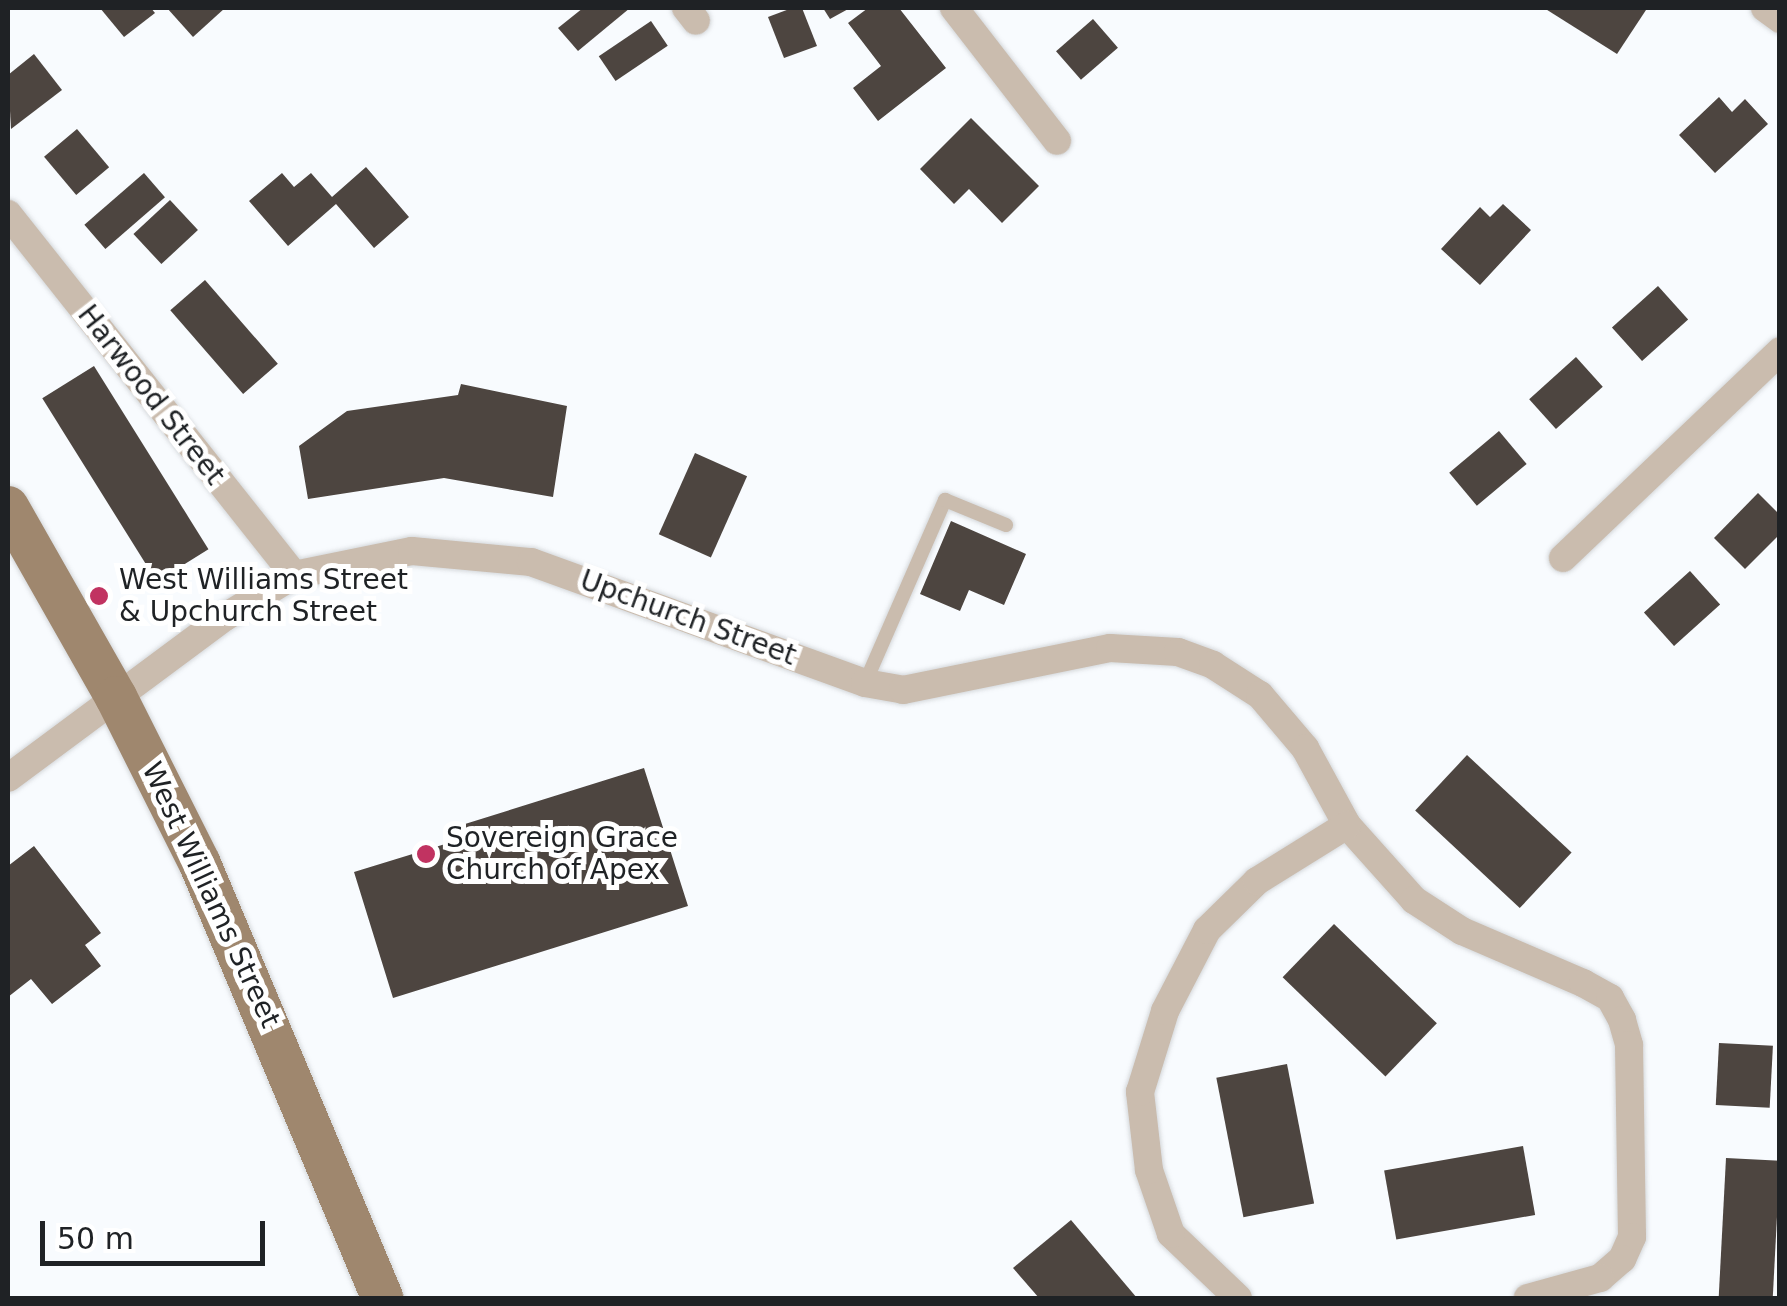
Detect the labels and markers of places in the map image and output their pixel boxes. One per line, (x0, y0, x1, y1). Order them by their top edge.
place label: West Williams Street & Upchurch Street (119, 563, 408, 629)
marker: West Williams Street & Upchurch Street (88, 585, 110, 607)
place label: Sovereign Grace Church of Apex (446, 821, 678, 887)
marker: Sovereign Grace Church of Apex (415, 843, 437, 865)

